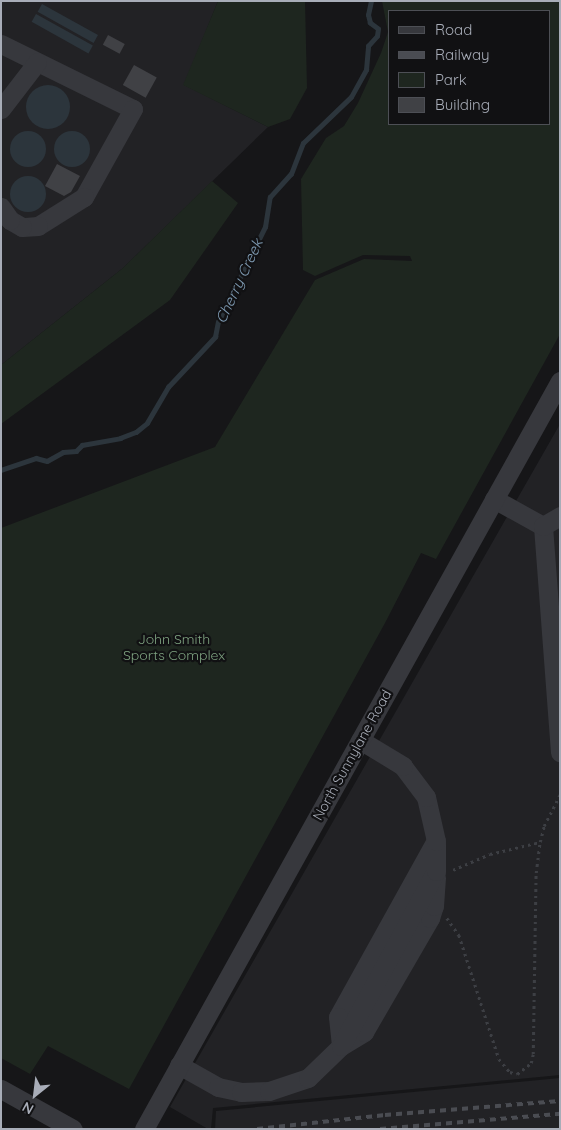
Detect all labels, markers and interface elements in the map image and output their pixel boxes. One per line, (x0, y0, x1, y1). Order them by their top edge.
legend (388, 10, 551, 125)
text: Road (435, 20, 472, 39)
text: Railway (435, 45, 490, 64)
text: Park (435, 70, 467, 89)
text: Building (435, 95, 490, 114)
water label: Cherry Creek (212, 236, 266, 326)
park label: John Smith Sports Complex (123, 631, 225, 664)
street label: North Sunnylane Road (309, 687, 395, 823)
north arrow (10, 1070, 60, 1120)
text: N (19, 1098, 37, 1118)

